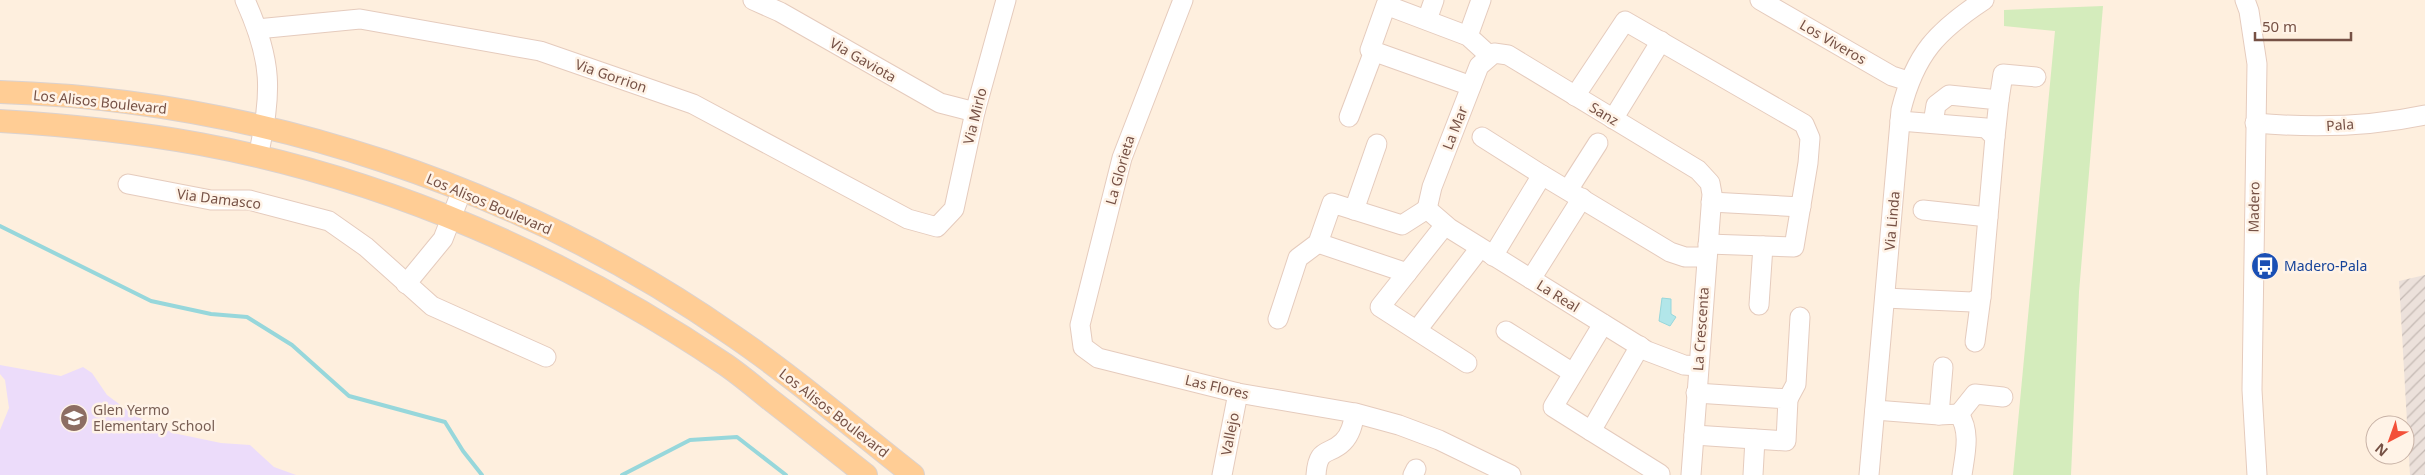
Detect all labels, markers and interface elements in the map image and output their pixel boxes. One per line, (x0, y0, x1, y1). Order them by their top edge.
scale bar (2255, 10, 2351, 42)
street label: Los Viveros (1797, 15, 1870, 68)
text: 50 m (2262, 16, 2297, 36)
street label: Via Gaviota (827, 33, 900, 86)
street label: Via Gorrion (573, 54, 649, 97)
street label: Los Alisos Boulevard (32, 85, 168, 118)
street label: Via Mirlo (958, 86, 991, 146)
street label: Sanz (1586, 98, 1623, 130)
street label: La Mar (1438, 103, 1472, 152)
street label: Pala (2325, 114, 2354, 135)
street label: La Glorieta (1101, 133, 1138, 207)
street label: Los Alisos Boulevard (424, 169, 555, 239)
street label: Madero (2244, 181, 2263, 233)
street label: Via Damasco (176, 184, 262, 213)
street label: Via Linda (1879, 190, 1904, 251)
bus stop icon: Madero-Pala (2250, 251, 2280, 281)
place label: Madero-Pala (2284, 256, 2367, 275)
street label: La Real (1533, 275, 1583, 316)
street label: La Crescenta (1688, 286, 1713, 372)
street label: Los Alisos Boulevard (776, 364, 893, 461)
street label: Las Flores (1183, 370, 1251, 403)
place label: Glen Yermo Elementary School (93, 400, 215, 435)
school or university icon: Glen Yermo Elementary School (59, 403, 89, 433)
street label: Vallejo (1216, 411, 1243, 457)
north arrow (2365, 415, 2415, 465)
text: N (2371, 439, 2392, 461)

